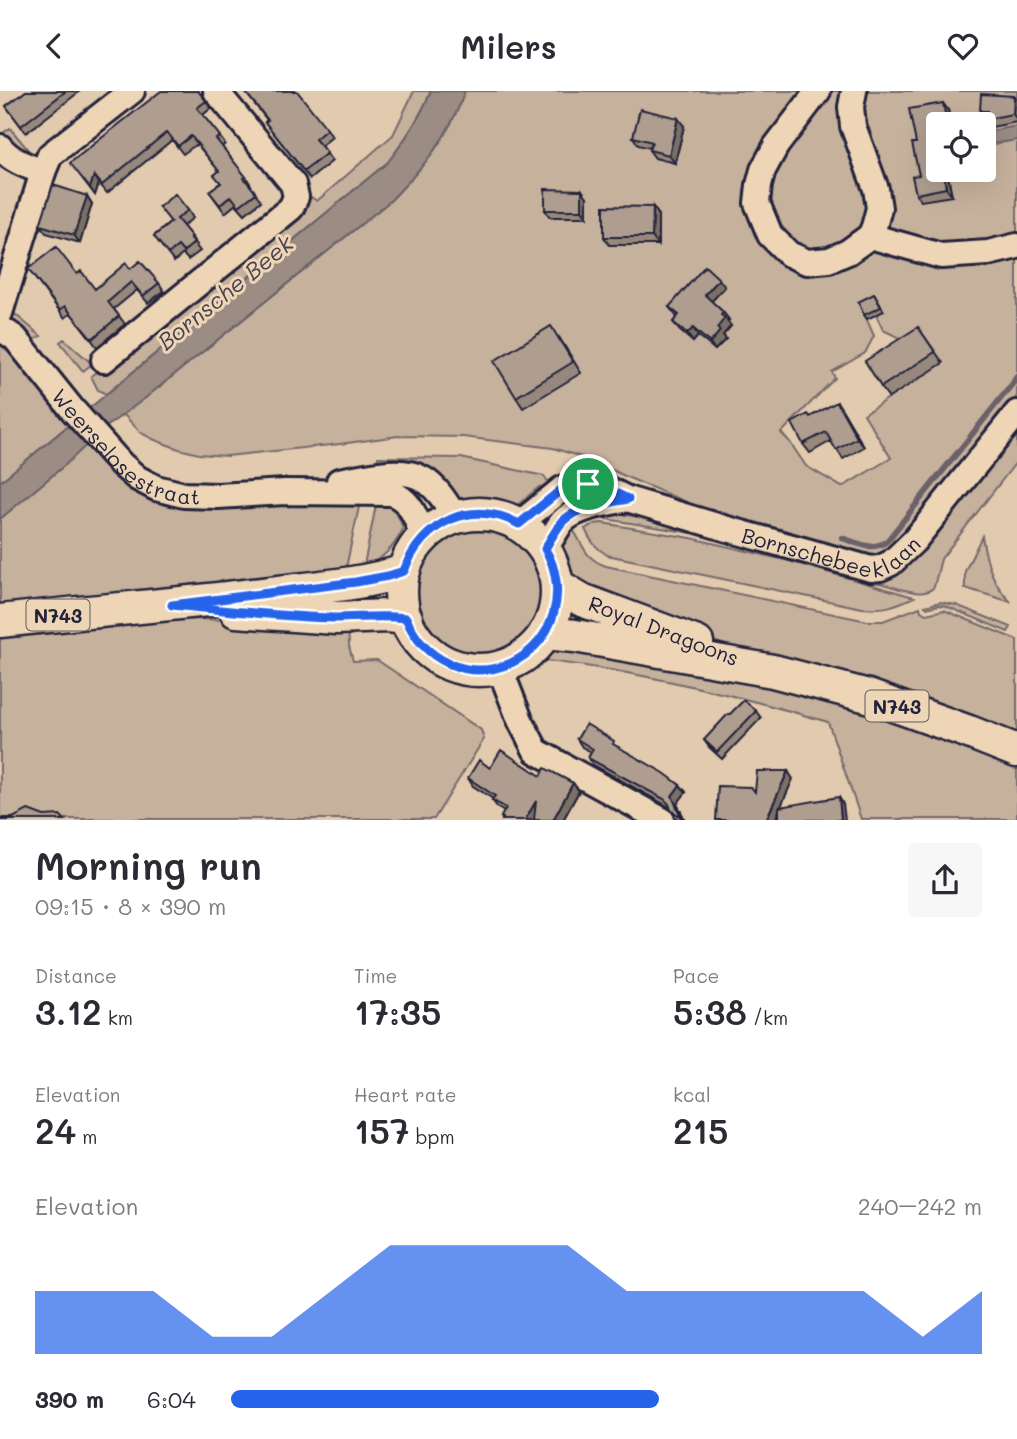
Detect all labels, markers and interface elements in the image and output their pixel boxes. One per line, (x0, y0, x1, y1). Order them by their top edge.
text: Milers (460, 25, 557, 67)
icon: back (35, 27, 73, 65)
icon: heart (944, 27, 982, 65)
map controls (926, 112, 996, 182)
button: locate (926, 112, 996, 182)
water label: Bornsche Beek (151, 227, 300, 356)
street label: Weerselosestraat (47, 382, 200, 509)
pin (558, 454, 618, 514)
icon: arrive (569, 465, 607, 503)
street label: Bornschebeeklaan (733, 518, 921, 544)
text: Bornschebeeklaan (739, 520, 925, 582)
street label: Royal Dragoons (585, 589, 743, 671)
road number: N743 (27, 600, 90, 631)
road number: N743 (866, 691, 928, 721)
text: Morning run (35, 840, 262, 890)
button: share (908, 843, 982, 917)
text: 09:15 · 8 × 390 m (35, 891, 226, 921)
text: Distance (35, 963, 117, 988)
text: Time (354, 963, 397, 988)
text: Pace (673, 963, 719, 988)
text: 3.12 (35, 988, 102, 1034)
text: 17:35 (354, 988, 441, 1034)
text: 5:38 (673, 988, 747, 1034)
text: km (102, 1005, 133, 1030)
text: /km (747, 1005, 788, 1030)
text: Elevation (35, 1082, 120, 1107)
text: Heart rate (354, 1082, 457, 1107)
text: kcal (673, 1082, 711, 1107)
text: 24 (35, 1107, 76, 1153)
text: 157 (354, 1107, 409, 1153)
text: 215 (673, 1107, 729, 1153)
text: m (76, 1124, 97, 1149)
text: bpm (409, 1124, 455, 1149)
text: Elevation (35, 1191, 138, 1221)
text: 240–242 m (858, 1191, 982, 1221)
text: 390 m (35, 1384, 104, 1414)
text: 6:04 (147, 1384, 196, 1414)

